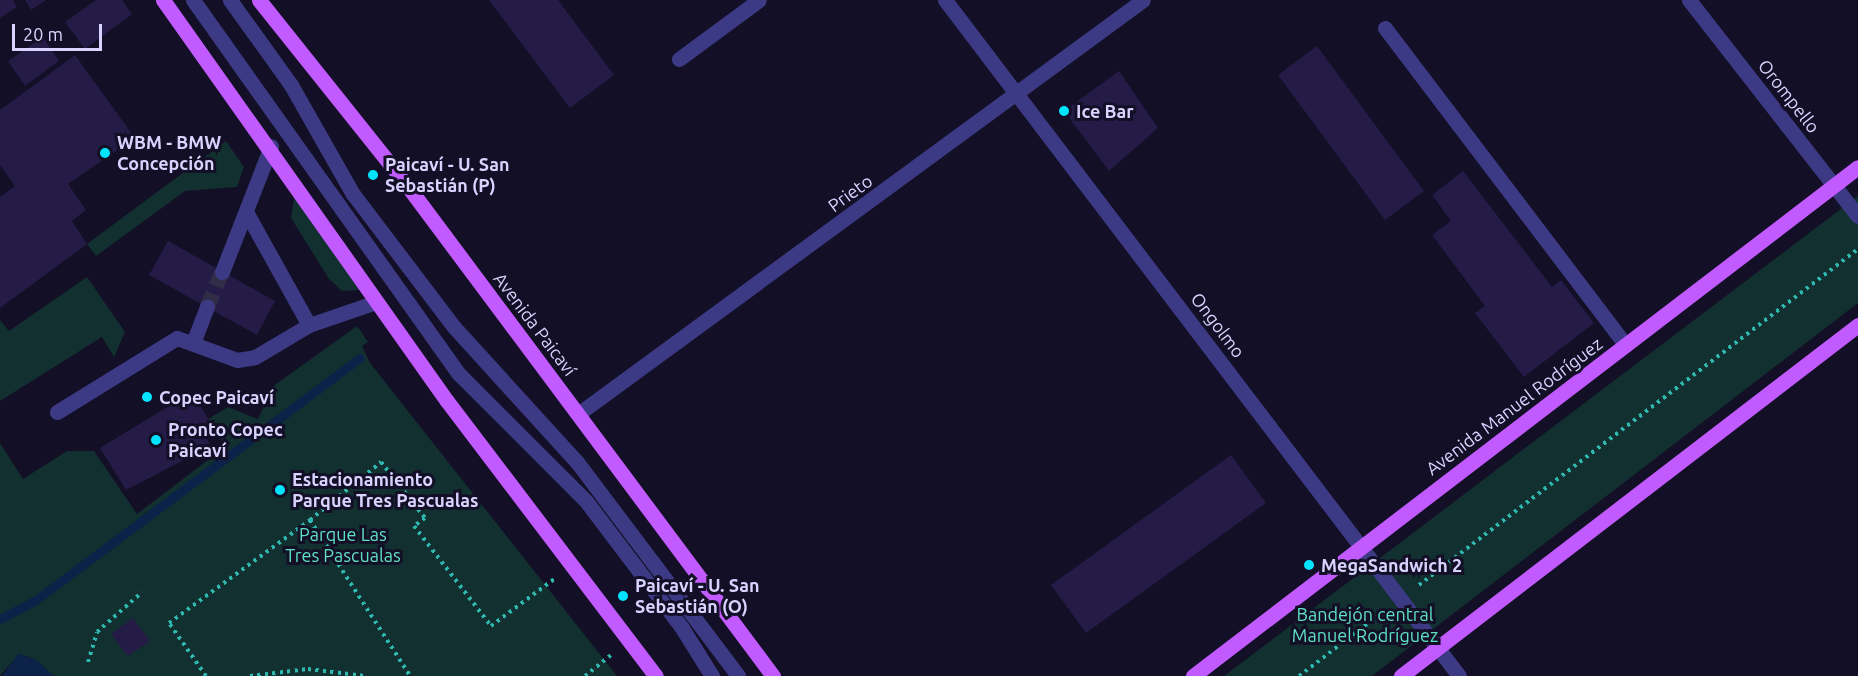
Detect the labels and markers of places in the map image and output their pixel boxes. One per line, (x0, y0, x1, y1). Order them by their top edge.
place label: Ice Bar (1076, 100, 1134, 122)
marker: Ice Bar (1057, 104, 1071, 118)
place label: WBM - BMW Concepción (117, 132, 221, 174)
marker: WBM - BMW Concepción (98, 146, 112, 160)
place label: Paicaví - U. San Sebastián (P) (385, 154, 510, 196)
marker: Paicaví - U. San Sebastián (P) (366, 168, 380, 182)
place label: Copec Paicaví (159, 386, 274, 408)
marker: Copec Paicaví (140, 390, 154, 404)
place label: Pronto Copec Paicaví (168, 419, 283, 462)
marker: Pronto Copec Paicaví (149, 433, 163, 447)
place label: Estacionamiento Parque Tres Pascualas (292, 469, 479, 512)
marker: Estacionamiento Parque Tres Pascualas (273, 483, 287, 497)
place label: MegaSandwich 2 (1321, 554, 1462, 576)
marker: MegaSandwich 2 (1302, 558, 1316, 572)
place label: Paicaví - U. San Sebastián (O) (635, 575, 760, 618)
marker: Paicaví - U. San Sebastián (O) (616, 589, 630, 603)

